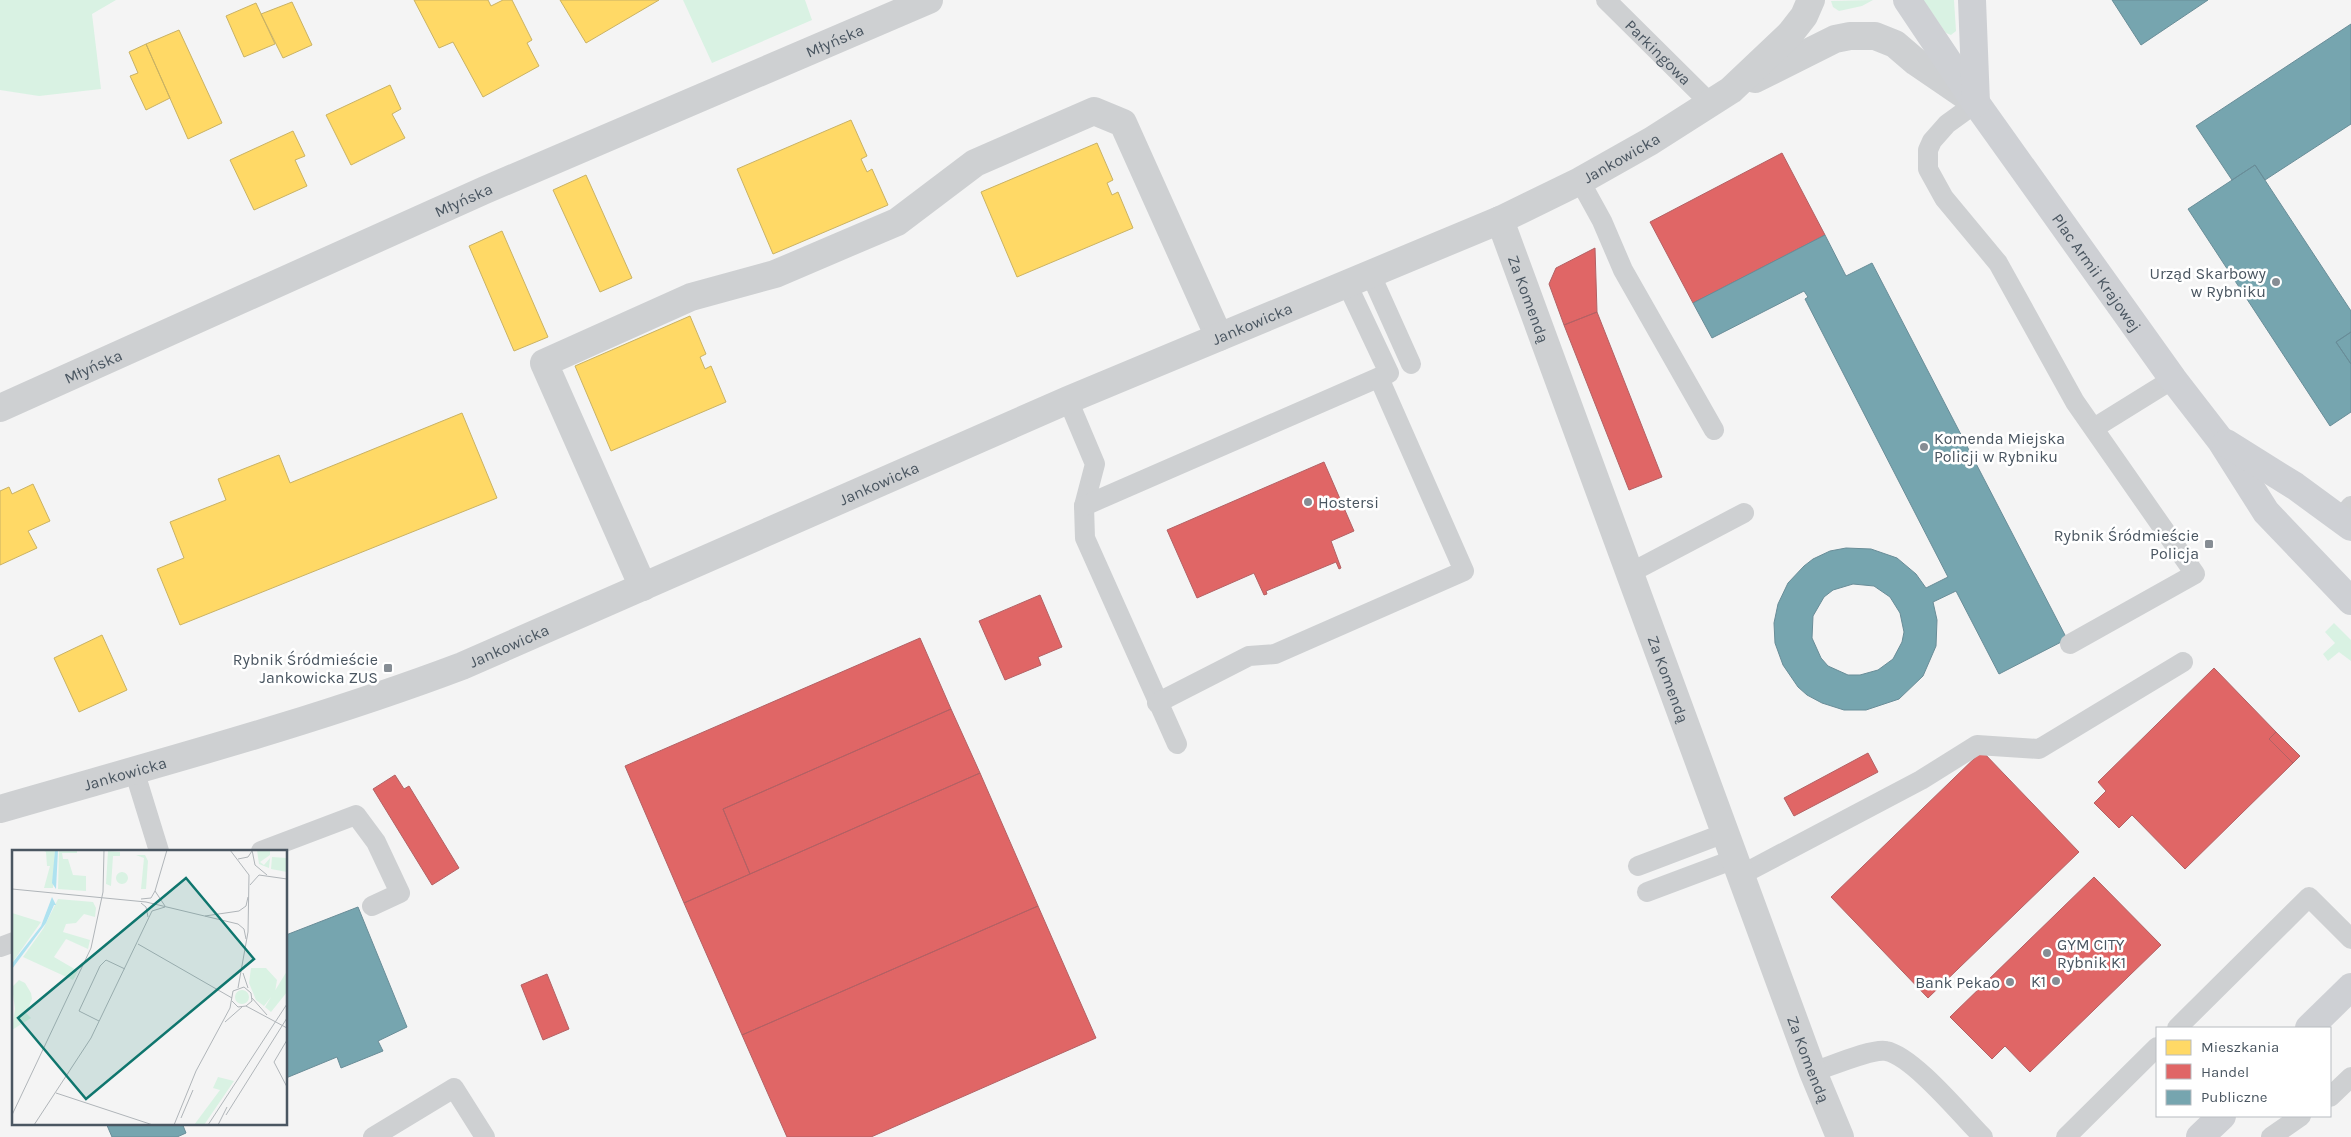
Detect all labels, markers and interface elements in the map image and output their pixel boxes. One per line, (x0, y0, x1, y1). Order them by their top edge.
street label: Parkingowa (1622, 15, 1696, 89)
street label: Młyńska (803, 20, 867, 61)
street label: Jankowicka (1580, 128, 1663, 187)
street label: Młyńska (431, 179, 495, 221)
street label: Plac Armii Krajowej (2048, 210, 2145, 335)
street label: Za Komendą (1504, 253, 1554, 345)
place label: Urząd Skarbowy w Rybniku (2150, 264, 2267, 301)
marker: Urząd Skarbowy w Rybniku (2270, 276, 2282, 288)
street label: Jankowicka (1209, 298, 1295, 348)
street label: Młyńska (61, 345, 125, 387)
place label: Komenda Miejska Policji w Rybniku (1934, 429, 2065, 466)
marker: Komenda Miejska Policji w Rybniku (1918, 441, 1930, 453)
street label: Jankowicka (836, 457, 922, 509)
place label: Hostersi (1318, 493, 1379, 512)
marker: Hostersi (1302, 496, 1314, 508)
place label: Rybnik Śródmieście Policja (2054, 526, 2199, 563)
marker: Rybnik Śródmieście Policja (2203, 538, 2215, 550)
street label: Jankowicka (466, 620, 552, 671)
street label: Za Komendą (1644, 633, 1693, 726)
place label: Rybnik Śródmieście Jankowicka ZUS (233, 650, 378, 687)
marker: Rybnik Śródmieście Jankowicka ZUS (382, 662, 394, 674)
street label: Jankowicka (81, 752, 169, 794)
inset map (12, 850, 288, 1124)
place label: GYM CITY Rybnik K1 (2057, 935, 2126, 972)
marker: GYM CITY Rybnik K1 (2041, 947, 2053, 959)
place label: K1 (2031, 972, 2046, 991)
place label: Bank Pekao (1915, 973, 2000, 992)
marker: K1 (2050, 975, 2062, 987)
marker: Bank Pekao (2004, 976, 2016, 988)
street label: Za Komendą (1784, 1013, 1834, 1106)
legend (2156, 1027, 2331, 1117)
text: Mieszkania (2201, 1038, 2279, 1056)
text: Handel (2201, 1063, 2249, 1081)
text: Publiczne (2201, 1088, 2268, 1106)

